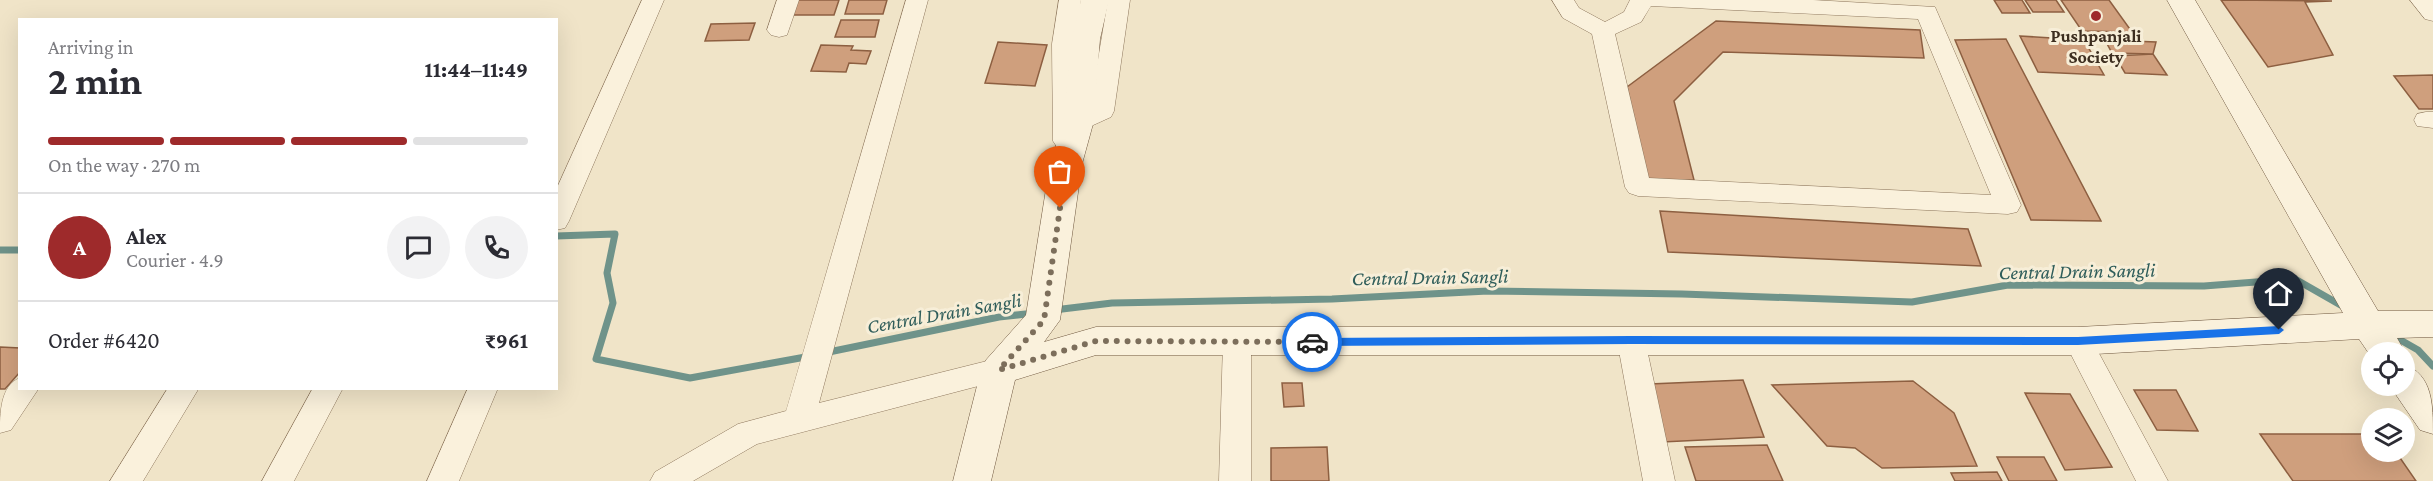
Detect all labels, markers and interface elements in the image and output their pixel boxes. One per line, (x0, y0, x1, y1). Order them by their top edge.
marker: Pushpanjali Society (2089, 9, 2103, 23)
place label: Pushpanjali Society (2050, 26, 2142, 67)
text: Arriving in (48, 36, 133, 58)
text: 11:44–11:49 (425, 57, 528, 82)
text: 2 min (48, 59, 142, 102)
pin (1034, 146, 1085, 208)
text: On the way · 270 m (48, 154, 200, 176)
icon: bag (1043, 155, 1076, 188)
button: chat (387, 216, 450, 279)
button: phone (465, 216, 528, 279)
text: Alex (126, 224, 167, 249)
text: A (73, 235, 86, 260)
text: Courier · 4.9 (126, 249, 224, 271)
water label: Central Drain Sangli (1999, 259, 2156, 284)
water label: Central Drain Sangli (1352, 265, 1509, 290)
pin (2253, 268, 2304, 330)
icon: home (2262, 277, 2295, 310)
water label: Central Drain Sangli (865, 288, 1024, 338)
courier (1282, 312, 1342, 372)
icon: car (1296, 326, 1329, 359)
text: Order #6420 (48, 328, 160, 353)
text: ₹961 (485, 328, 528, 353)
map controls (2361, 342, 2415, 462)
button: locate (2361, 342, 2415, 396)
button: layers (2361, 408, 2415, 462)

